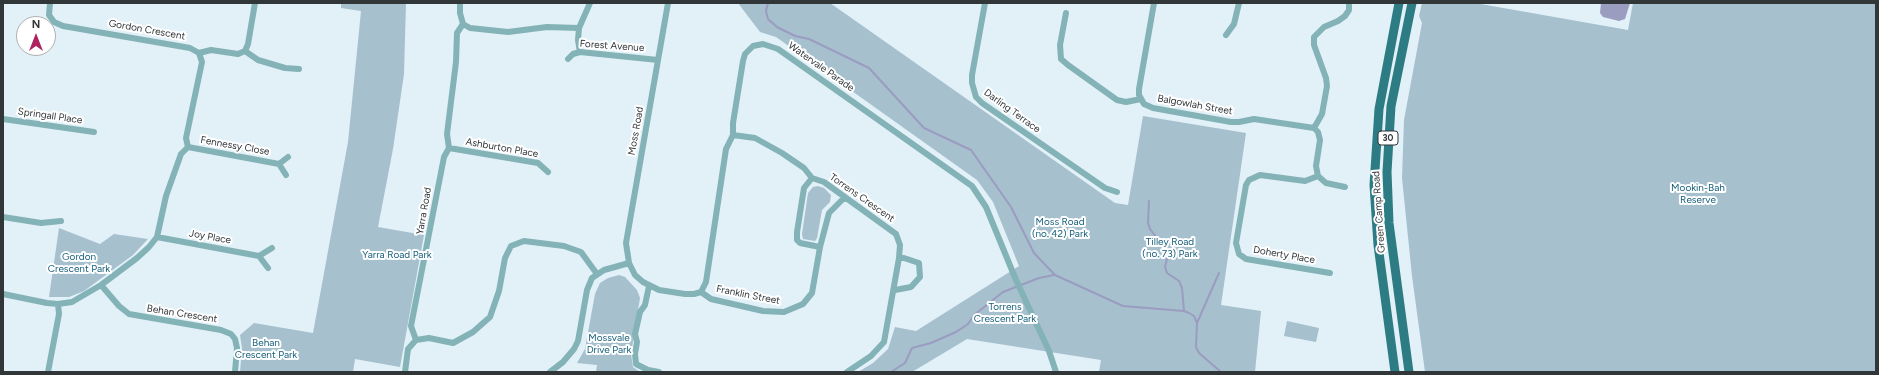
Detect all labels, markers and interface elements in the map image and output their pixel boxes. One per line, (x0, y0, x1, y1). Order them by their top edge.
north arrow (16, 16, 56, 56)
street label: Gordon Crescent (108, 17, 186, 43)
text: N (32, 18, 40, 31)
street label: Forest Avenue (579, 38, 645, 54)
street label: Watervale Parade (786, 40, 856, 94)
street label: Darling Terrace (981, 86, 1043, 136)
street label: Balgowlah Street (1156, 92, 1234, 118)
street label: Springall Place (17, 106, 83, 126)
street label: Moss Road (626, 106, 646, 156)
road number: 30 (1378, 131, 1398, 145)
street label: Fennessy Close (200, 134, 270, 158)
street label: Ashburton Place (465, 136, 539, 160)
street label: Torrens Crescent (827, 171, 897, 225)
street label: Green Camp Road (1370, 171, 1388, 253)
park label: Mookin-Bah Reserve (1671, 182, 1725, 206)
street label: Yarra Road (414, 186, 434, 236)
park label: Moss Road (no. 42) Park (1032, 216, 1088, 240)
street label: Joy Place (188, 227, 232, 247)
park label: Tilley Road (no. 73) Park (1142, 236, 1198, 260)
street label: Doherty Place (1252, 244, 1316, 266)
park label: Yarra Road Park (362, 249, 432, 261)
park label: Gordon Crescent Park (48, 251, 110, 274)
street label: Franklin Street (715, 283, 781, 307)
park label: Torrens Crescent Park (974, 301, 1036, 324)
street label: Behan Crescent (146, 303, 218, 325)
park label: Mossvale Drive Park (587, 332, 631, 356)
park label: Behan Crescent Park (235, 337, 297, 360)

